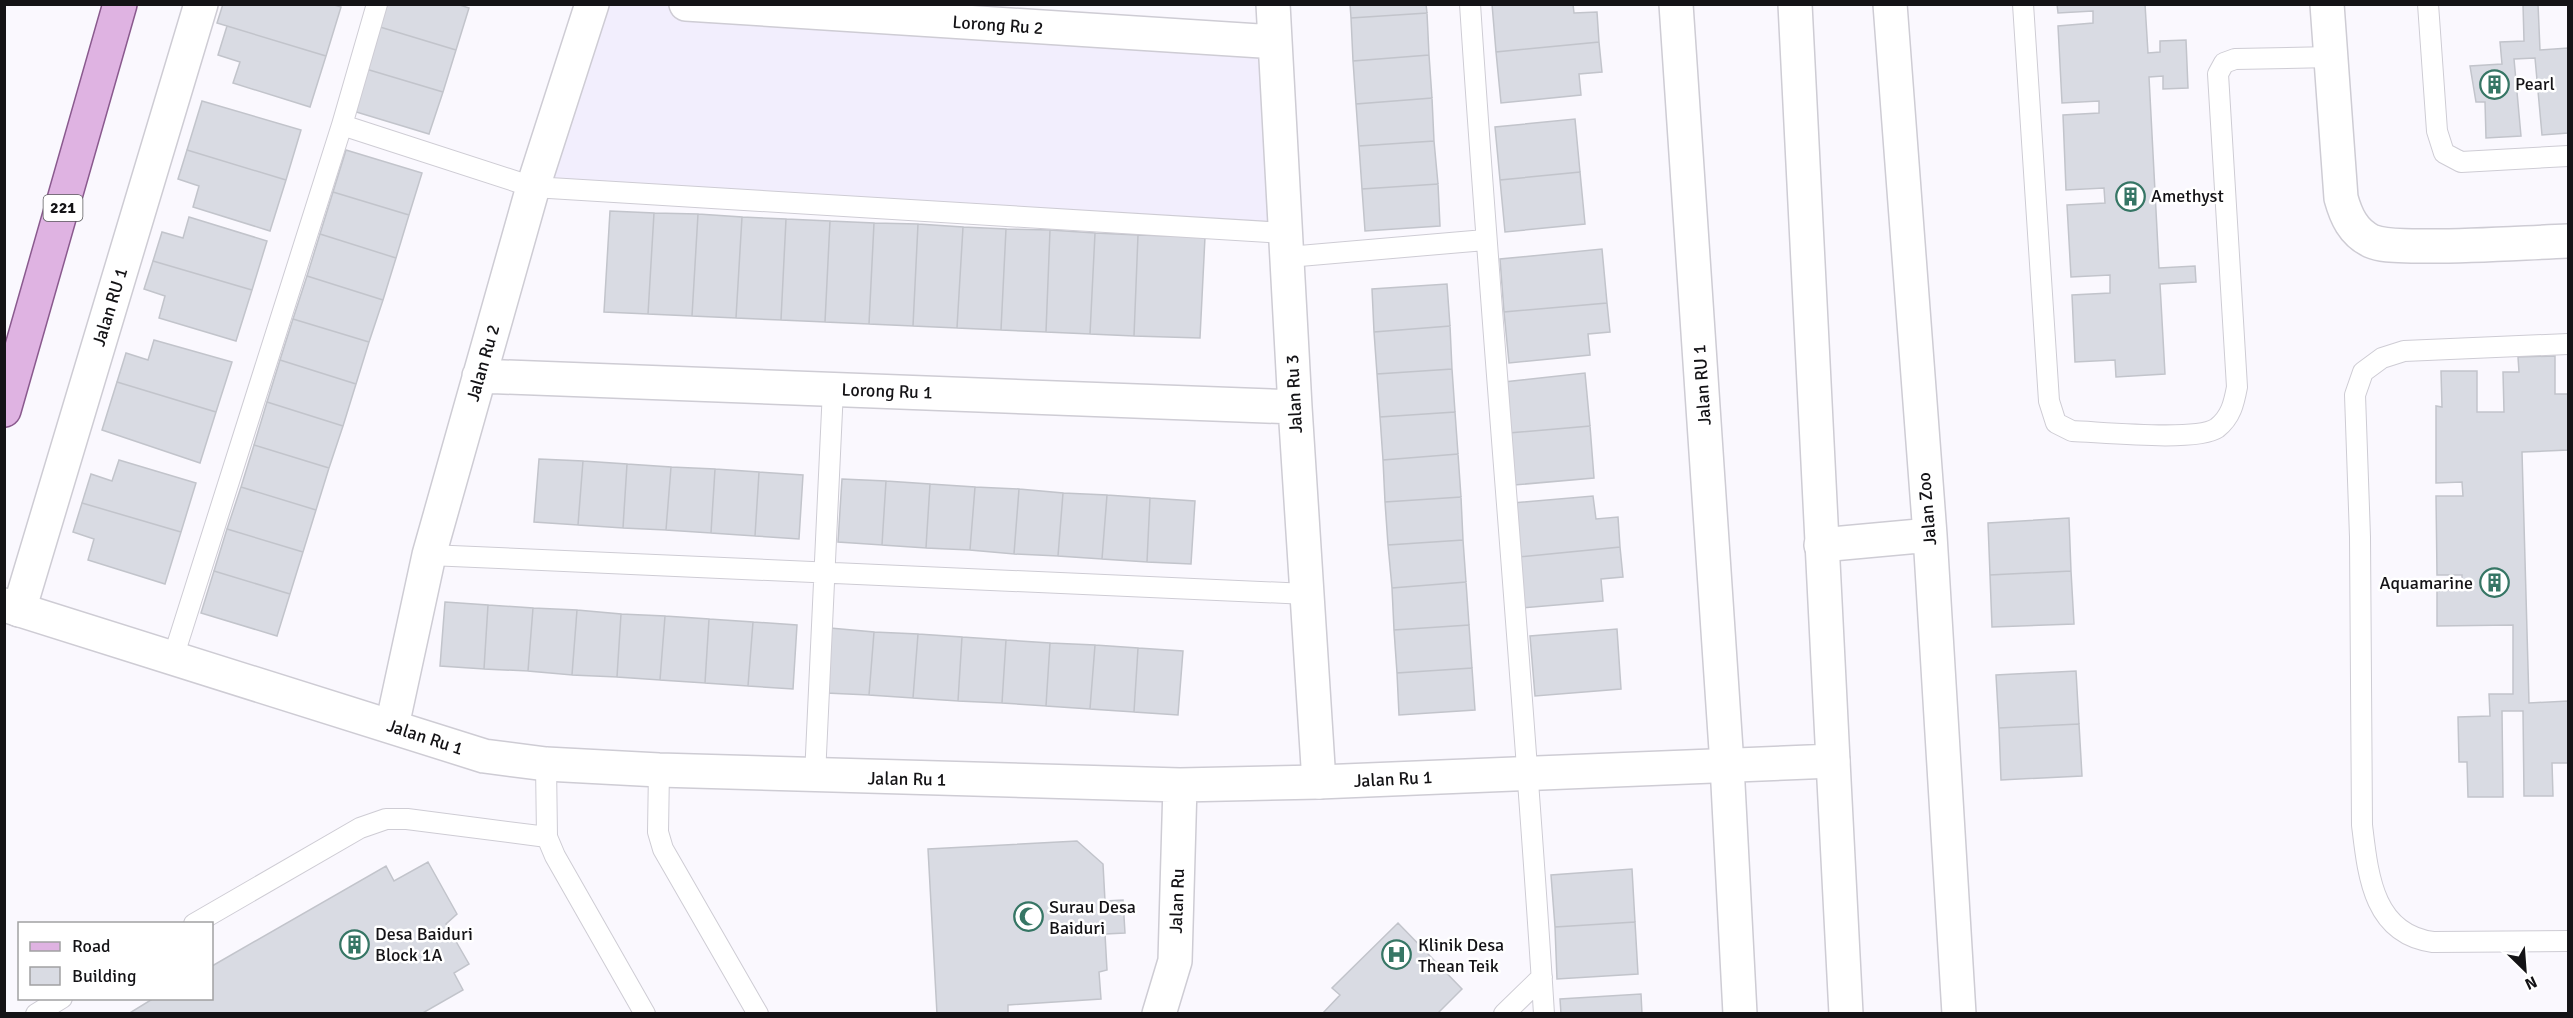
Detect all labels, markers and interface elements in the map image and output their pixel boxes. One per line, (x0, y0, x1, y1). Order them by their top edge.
street label: Lorong Ru 2 (952, 11, 1044, 39)
building icon: Pearl (2478, 68, 2510, 100)
place label: Pearl (2515, 73, 2555, 95)
building icon: Amethyst (2114, 180, 2146, 212)
place label: Amethyst (2151, 185, 2224, 207)
road number: 221 (44, 195, 82, 221)
street label: Jalan RU 1 (88, 265, 132, 349)
street label: Jalan Ru 2 (462, 322, 504, 404)
street label: Jalan RU 1 (1688, 344, 1716, 426)
street label: Jalan Ru 3 (1281, 354, 1307, 434)
street label: Lorong Ru 1 (841, 378, 933, 404)
street label: Jalan Zoo (1913, 472, 1941, 546)
building icon: Aquamarine (2478, 567, 2510, 599)
place label: Aquamarine (2380, 572, 2473, 594)
street label: Jalan Ru 1 (384, 714, 466, 760)
street label: Jalan Ru 1 (1353, 766, 1433, 792)
street label: Jalan Ru 1 (867, 767, 947, 791)
street label: Jalan Ru (1165, 868, 1189, 934)
place label: Surau Desa Baiduri (1049, 896, 1136, 939)
mosque icon: Surau Desa Baiduri (1012, 901, 1044, 933)
legend (18, 922, 213, 1000)
place label: Desa Baiduri Block 1A (375, 923, 473, 966)
building icon: Desa Baiduri Block 1A (338, 928, 370, 960)
place label: Klinik Desa Thean Teik (1418, 934, 1504, 977)
text: Road (72, 935, 111, 957)
hospital icon: Klinik Desa Thean Teik (1381, 939, 1413, 971)
north arrow (2495, 940, 2555, 1000)
text: Building (72, 965, 136, 987)
text: N (2522, 971, 2540, 994)

